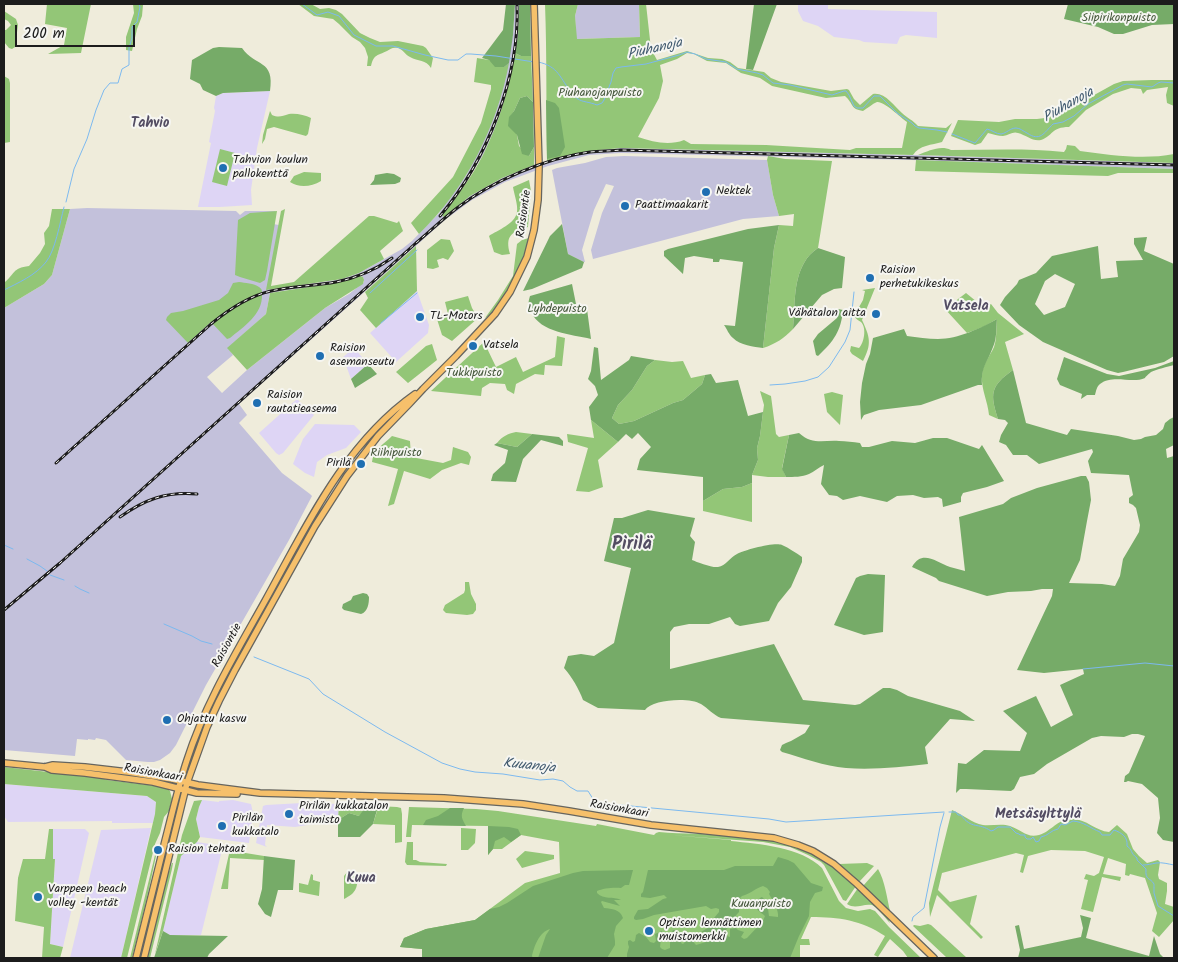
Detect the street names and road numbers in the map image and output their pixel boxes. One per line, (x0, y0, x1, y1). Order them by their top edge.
street label: Raisiontie (515, 189, 535, 239)
street label: Raisiontie (210, 621, 246, 671)
street label: Raisionkaari (123, 762, 183, 786)
street label: Raisionkaari (589, 798, 649, 822)

